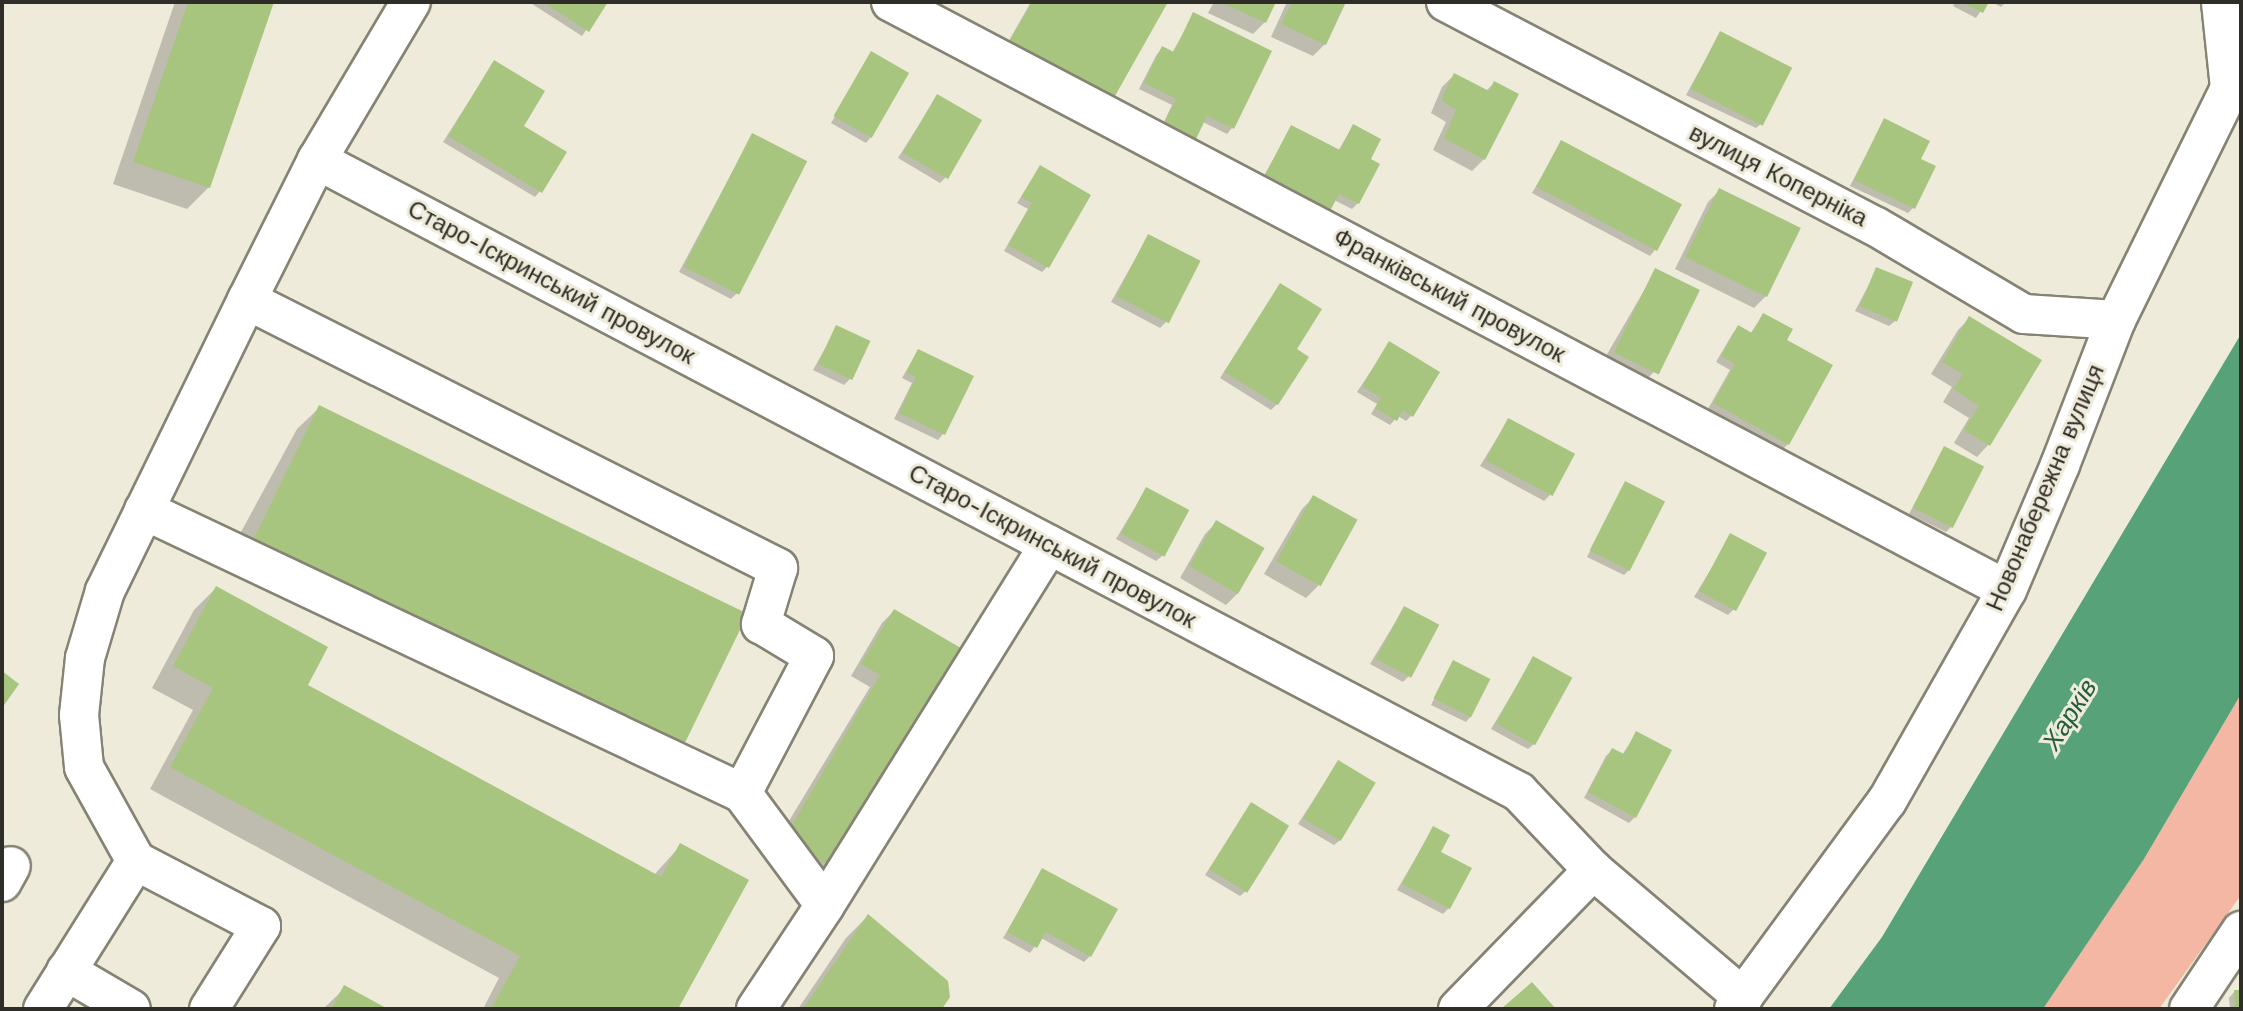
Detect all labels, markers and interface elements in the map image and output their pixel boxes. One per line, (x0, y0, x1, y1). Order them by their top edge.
street label: вулиця Коперніка (1684, 119, 1872, 233)
street label: Старо-Іскринський провулок (403, 195, 699, 371)
street label: Франківський провулок (1328, 223, 1570, 369)
street label: Новонабережна вулиця (1981, 360, 2111, 616)
street label: Старо-Іскринський провулок (904, 459, 1200, 635)
water label: Харків (2036, 674, 2104, 756)

